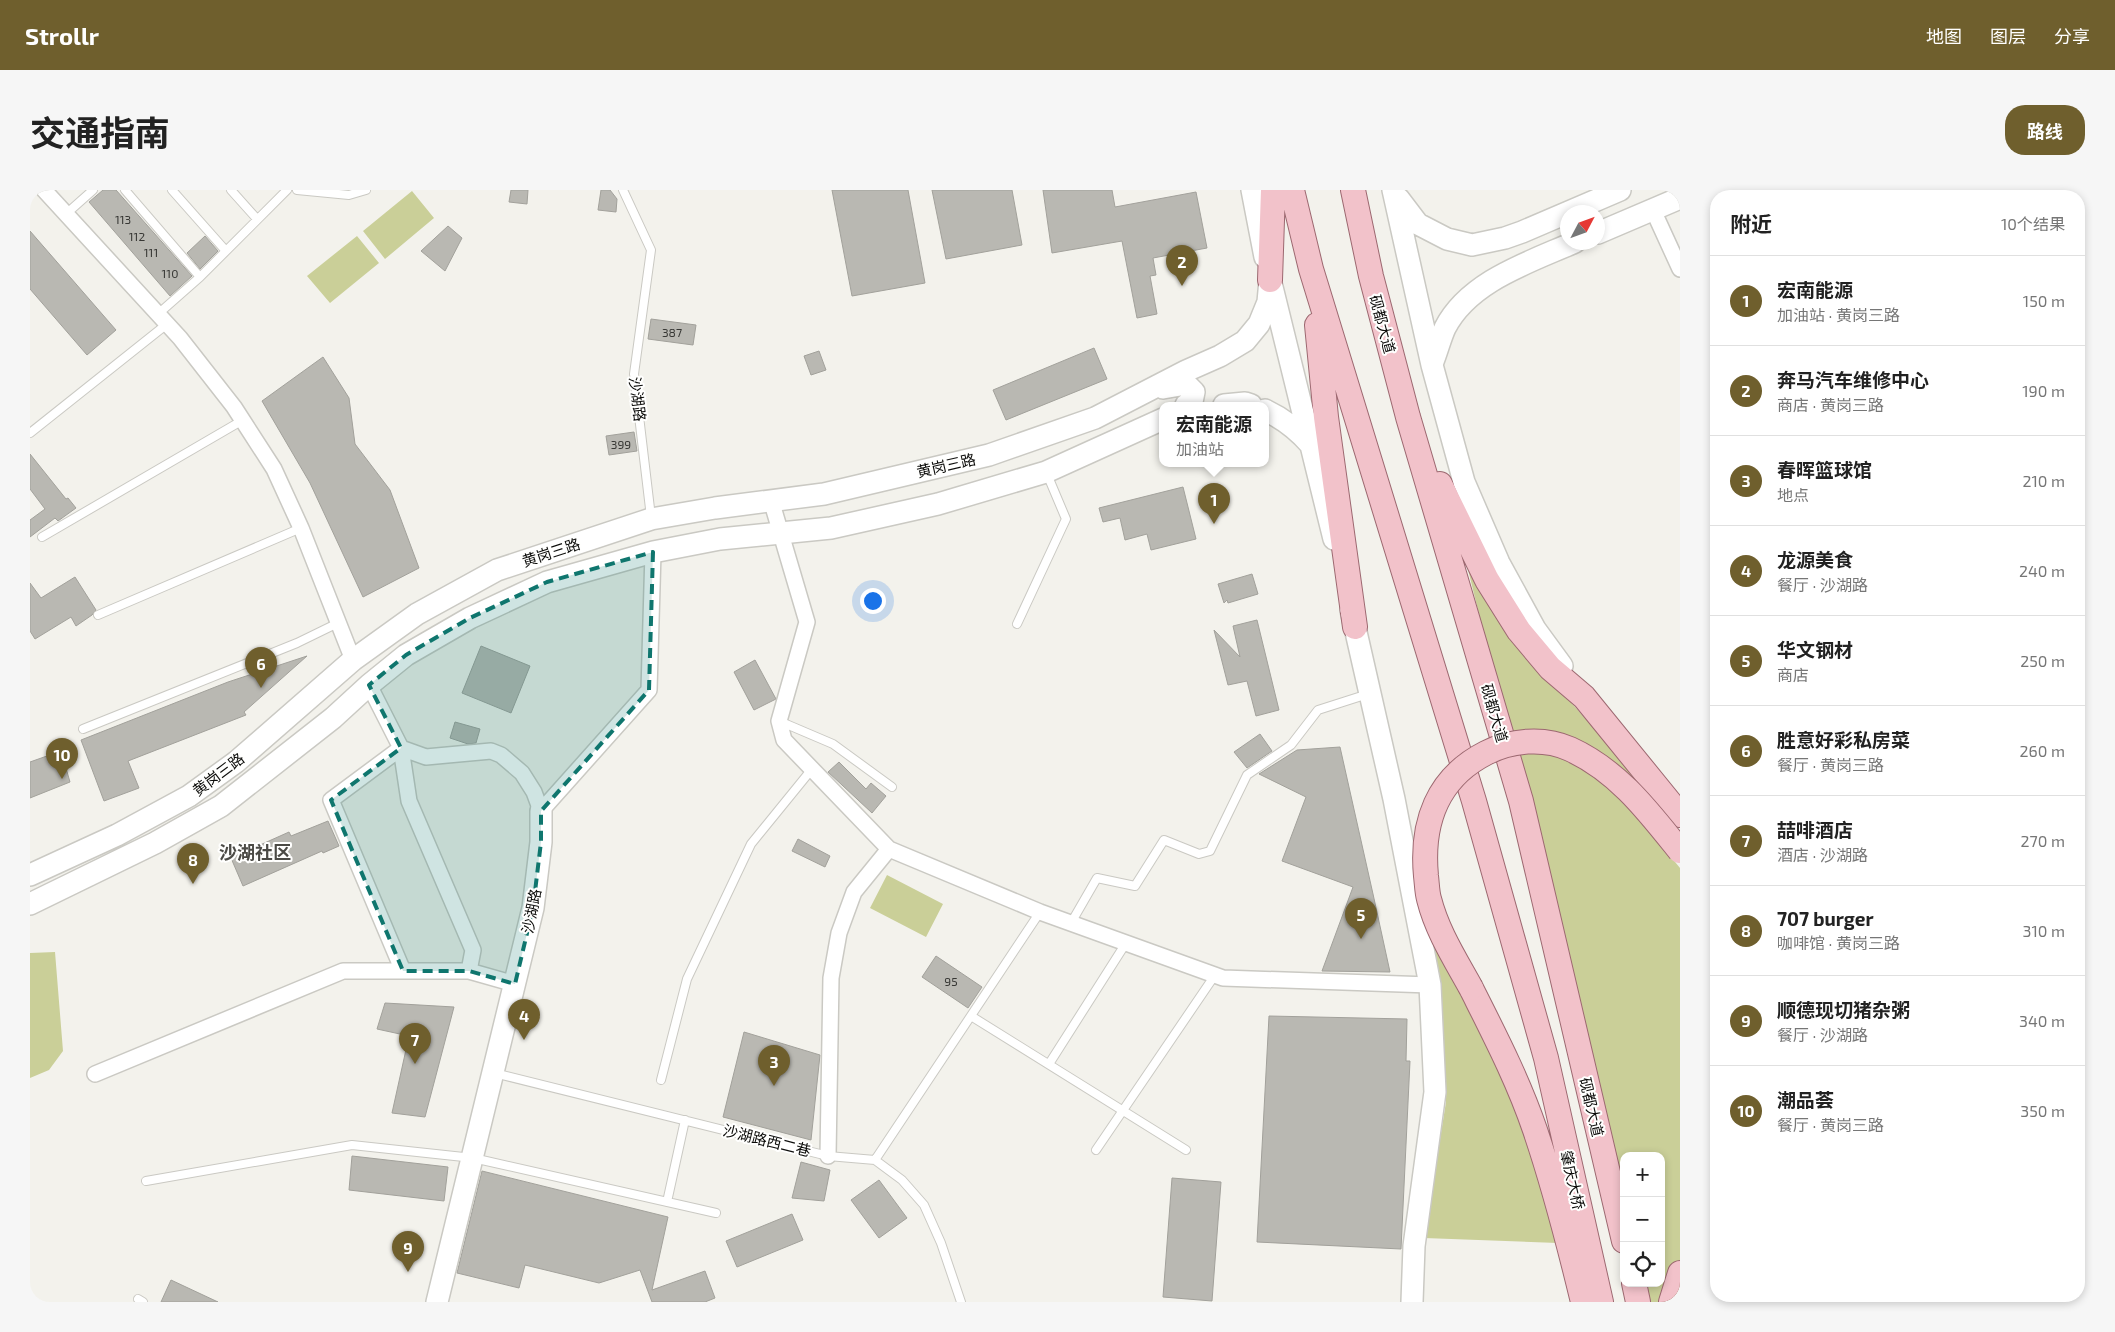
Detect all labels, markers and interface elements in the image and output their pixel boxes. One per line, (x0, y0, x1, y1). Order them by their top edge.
text: Strollr (25, 21, 99, 50)
text: 地图 (1926, 25, 1962, 47)
text: 图层 (1990, 25, 2026, 47)
text: 分享 (2054, 25, 2090, 47)
button: 路线 (2005, 105, 2085, 155)
text: 交通指南 (30, 111, 170, 153)
north arrow (1560, 205, 1605, 250)
text: 附近 (1730, 211, 1772, 236)
house number: 113 (115, 212, 131, 226)
text: 10个结果 (2001, 214, 2065, 233)
house number: 112 (129, 229, 145, 243)
house number: 111 (144, 245, 158, 259)
pin: 2 (1166, 245, 1198, 286)
house number: 110 (162, 266, 178, 280)
text: 宏南能源 (1777, 278, 1853, 301)
text: 1 (1743, 291, 1749, 310)
text: 150 m (2023, 291, 2065, 310)
street label: 砚都大道 (1367, 293, 1399, 355)
text: 加油站 · 黄岗三路 (1777, 305, 1900, 324)
house number: 387 (662, 325, 682, 339)
text: 奔马汽车维修中心 (1777, 368, 1929, 391)
street label: 沙湖路 (626, 376, 650, 422)
text: 2 (1741, 381, 1751, 400)
text: 190 m (2022, 381, 2065, 400)
text: 商店 · 黄岗三路 (1777, 395, 1884, 414)
popup (1159, 402, 1269, 467)
text: 宏南能源 (1176, 412, 1252, 435)
house number: 399 (611, 437, 631, 451)
text: 加油站 (1176, 439, 1224, 458)
street label: 黄岗三路 (915, 449, 977, 481)
text: 春晖篮球馆 (1777, 458, 1872, 481)
text: 3 (1741, 471, 1751, 490)
text: 210 m (2022, 471, 2065, 490)
pin: 1 (1198, 483, 1230, 524)
text: 地点 (1777, 485, 1809, 504)
street label: 黄岗三路 (520, 534, 582, 570)
text: 龙源美食 (1777, 548, 1853, 571)
text: 4 (1741, 561, 1751, 580)
text: 240 m (2019, 561, 2065, 580)
text: 餐厅 · 沙湖路 (1777, 575, 1868, 594)
your location (860, 588, 886, 614)
text: 华文钢材 (1777, 638, 1853, 661)
pin: 6 (245, 647, 277, 688)
text: 5 (1742, 651, 1750, 670)
text: 250 m (2020, 651, 2065, 670)
text: 商店 (1777, 665, 1809, 684)
street label: 砚都大道 (1478, 682, 1512, 744)
text: 胜意好彩私房菜 (1777, 728, 1910, 751)
pin: 10 (46, 738, 78, 779)
text: 6 (1741, 741, 1751, 760)
text: 260 m (2020, 741, 2065, 760)
street label: 黄岗三路 (189, 749, 247, 799)
text: 餐厅 · 黄岗三路 (1777, 755, 1884, 774)
text: 喆啡酒店 (1777, 818, 1853, 841)
text: 7 (1742, 831, 1750, 850)
text: 270 m (2021, 831, 2065, 850)
district label: 沙湖社区 (219, 841, 291, 863)
pin: 8 (177, 843, 209, 884)
text: 酒店 · 沙湖路 (1777, 845, 1868, 864)
street label: 沙湖路 (518, 887, 544, 935)
pin: 5 (1345, 898, 1377, 939)
text: 707 burger (1777, 907, 1874, 930)
text: 8 (1741, 921, 1751, 940)
text: 310 m (2023, 921, 2065, 940)
text: 咖啡馆 · 黄岗三路 (1777, 933, 1900, 952)
house number: 95 (944, 974, 958, 988)
text: 顺德现切猪杂粥 (1777, 998, 1910, 1021)
pin: 4 (508, 999, 540, 1040)
text: 9 (1741, 1011, 1751, 1030)
text: 340 m (2019, 1011, 2065, 1030)
pin: 7 (399, 1023, 431, 1064)
text: 餐厅 · 沙湖路 (1777, 1025, 1868, 1044)
pin: 3 (758, 1045, 790, 1086)
street label: 砚都大道 (1576, 1076, 1608, 1138)
text: 潮品荟 (1777, 1088, 1834, 1111)
text: 10 (1737, 1101, 1755, 1120)
text: 350 m (2020, 1101, 2065, 1120)
text: 餐厅 · 黄岗三路 (1777, 1115, 1884, 1134)
street label: 沙湖路西二巷 (721, 1120, 813, 1160)
street label: 肇庆大桥 (1557, 1149, 1589, 1211)
map controls (1620, 1152, 1665, 1287)
button: + (1620, 1152, 1665, 1197)
button: − (1620, 1197, 1665, 1242)
pin: 9 (392, 1231, 424, 1272)
button: locate (1620, 1242, 1665, 1287)

